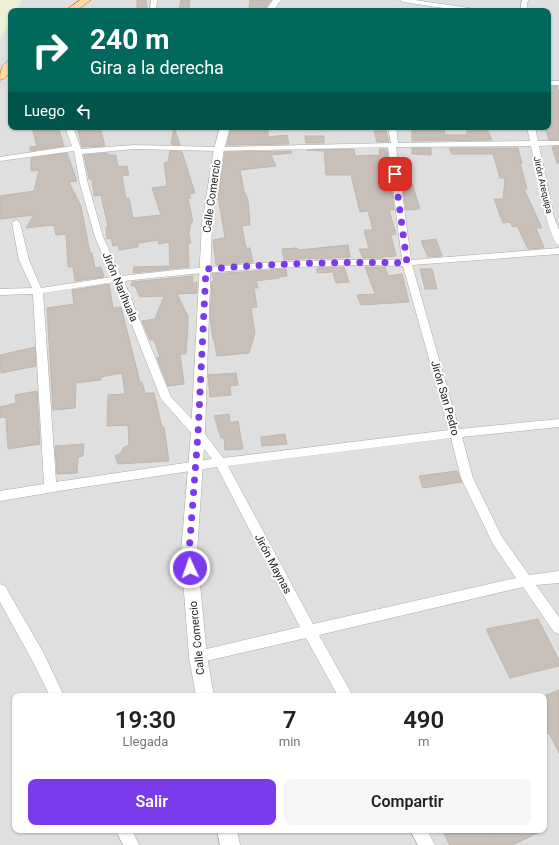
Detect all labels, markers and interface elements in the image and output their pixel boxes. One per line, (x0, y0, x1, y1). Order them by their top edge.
text: 240 m (90, 23, 169, 56)
icon: right (24, 24, 76, 76)
text: Gira a la derecha (90, 57, 224, 78)
icon: left (73, 100, 95, 122)
text: Luego (24, 102, 65, 120)
street label: Jirón Arequipa (532, 155, 554, 215)
pin (378, 157, 412, 191)
street label: Calle Comercio (200, 158, 224, 234)
icon: arrive (384, 163, 406, 185)
street label: Jirón Narihuala (99, 250, 141, 324)
street label: Jirón San Pedro (428, 359, 462, 437)
street label: Jirón Maynas (252, 532, 294, 596)
position arrow (169, 547, 211, 589)
street label: Calle Comercio (187, 600, 207, 676)
text: 19:30 (115, 706, 176, 734)
text: 7 (283, 706, 296, 734)
text: 490 (403, 706, 444, 734)
text: Llegada (122, 734, 168, 749)
text: min (279, 734, 300, 749)
text: m (418, 734, 429, 749)
button: Salir (28, 779, 276, 825)
button: Compartir (284, 779, 531, 825)

